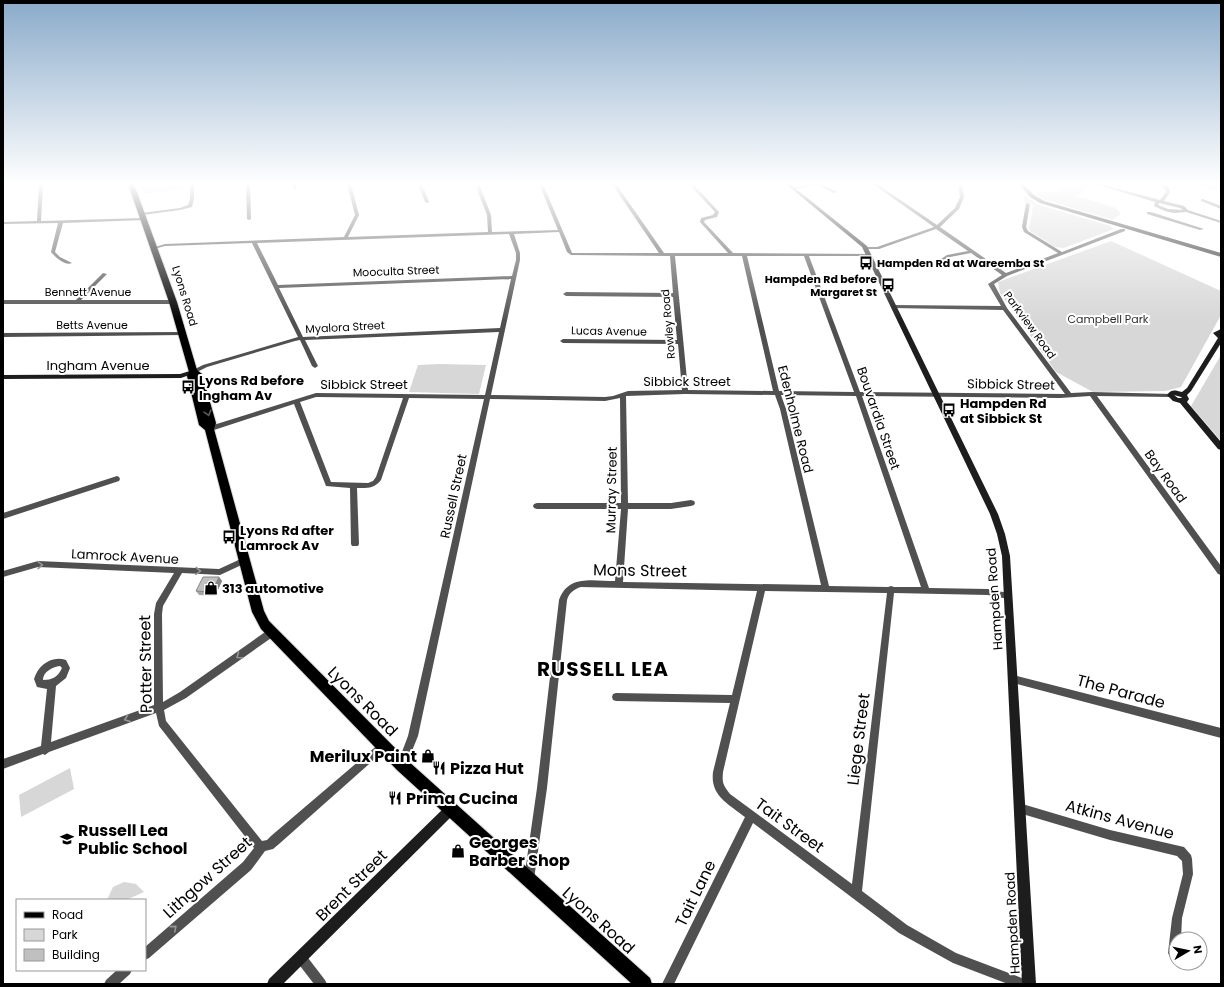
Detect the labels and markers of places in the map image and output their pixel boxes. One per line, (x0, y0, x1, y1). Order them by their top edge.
bus stop icon: Hampden Rd at Wareemba St (858, 255, 874, 271)
place label: Hampden Rd at Wareemba St (877, 255, 1045, 271)
place label: Hampden Rd before Margaret St (765, 271, 878, 300)
bus stop icon: Hampden Rd before Margaret St (880, 277, 896, 293)
place label: Lyons Rd before Ingham Av (199, 371, 304, 405)
bus stop icon: Lyons Rd before Ingham Av (180, 379, 196, 395)
place label: Hampden Rd at Sibbick St (960, 394, 1047, 428)
bus stop icon: Hampden Rd at Sibbick St (941, 402, 957, 418)
place label: Lyons Rd after Lamrock Av (240, 521, 334, 555)
bus stop icon: Lyons Rd after Lamrock Av (221, 529, 237, 545)
place label: 313 automotive (222, 579, 324, 598)
shop icon: 313 automotive (203, 580, 219, 596)
place label: Merilux Paint (310, 745, 417, 768)
shop icon: Merilux Paint (420, 748, 436, 764)
place label: Pizza Hut (450, 757, 524, 780)
restaurant icon: Pizza Hut (431, 760, 447, 776)
place label: Prima Cucina (406, 787, 518, 810)
restaurant icon: Prima Cucina (387, 790, 403, 806)
place label: Russell Lea Public School (78, 819, 188, 860)
school or university icon: Russell Lea Public School (59, 831, 75, 847)
place label: Georges Barber Shop (469, 831, 570, 872)
shop icon: Georges Barber Shop (450, 843, 466, 859)

